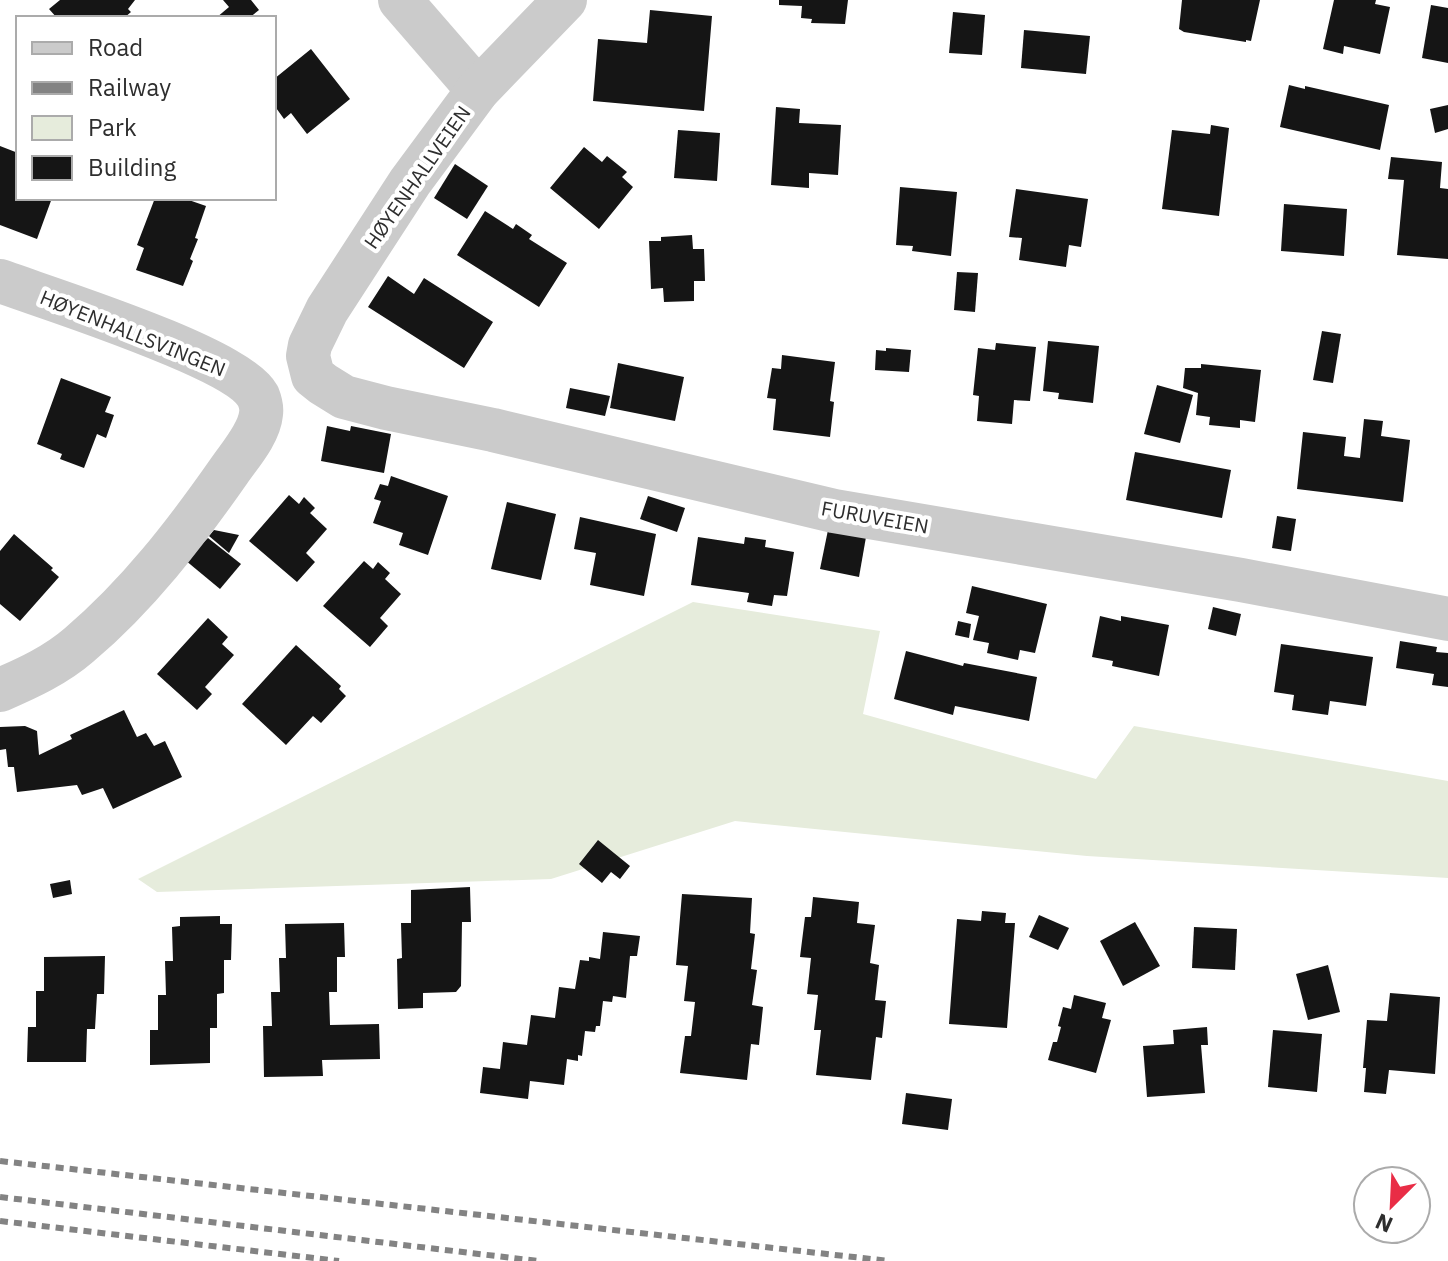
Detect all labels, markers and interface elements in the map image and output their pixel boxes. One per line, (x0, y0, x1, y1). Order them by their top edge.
legend (16, 16, 276, 200)
text: Road (88, 31, 143, 63)
text: Railway (88, 71, 171, 103)
street label: HØYENHALLVEIEN (358, 100, 476, 254)
text: Park (88, 111, 137, 143)
text: Building (88, 151, 176, 183)
street label: HØYENHALLSVINGEN (36, 283, 230, 383)
street label: FURUVEIEN (819, 494, 931, 540)
north arrow (1352, 1165, 1432, 1245)
text: N (1370, 1207, 1397, 1240)

